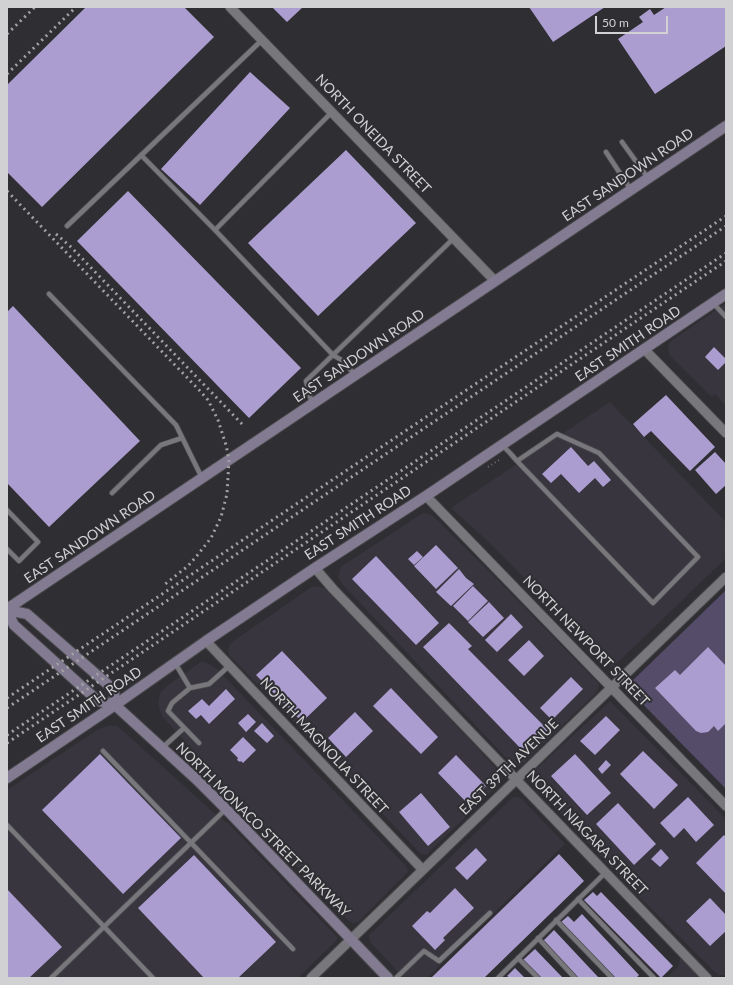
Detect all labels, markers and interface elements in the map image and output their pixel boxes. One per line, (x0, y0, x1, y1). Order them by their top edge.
scale bar (597, 8, 670, 34)
text: 50 m (602, 15, 629, 30)
street label: NORTH ONEIDA STREET (312, 71, 434, 197)
street label: EAST SANDOWN ROAD (559, 125, 697, 225)
street label: EAST SMITH ROAD (572, 302, 684, 386)
street label: EAST SANDOWN ROAD (290, 306, 428, 406)
street label: EAST SMITH ROAD (302, 482, 414, 564)
street label: EAST SANDOWN ROAD (21, 487, 159, 587)
street label: NORTH NEWPORT STREET (519, 572, 653, 710)
street label: EAST SMITH ROAD (33, 663, 145, 747)
street label: NORTH MAGNOLIA STREET (256, 674, 392, 818)
street label: EAST 39TH AVENUE (456, 715, 562, 819)
street label: NORTH MONACO STREET PARKWAY (172, 739, 354, 921)
street label: NORTH NIAGARA STREET (523, 767, 651, 899)

